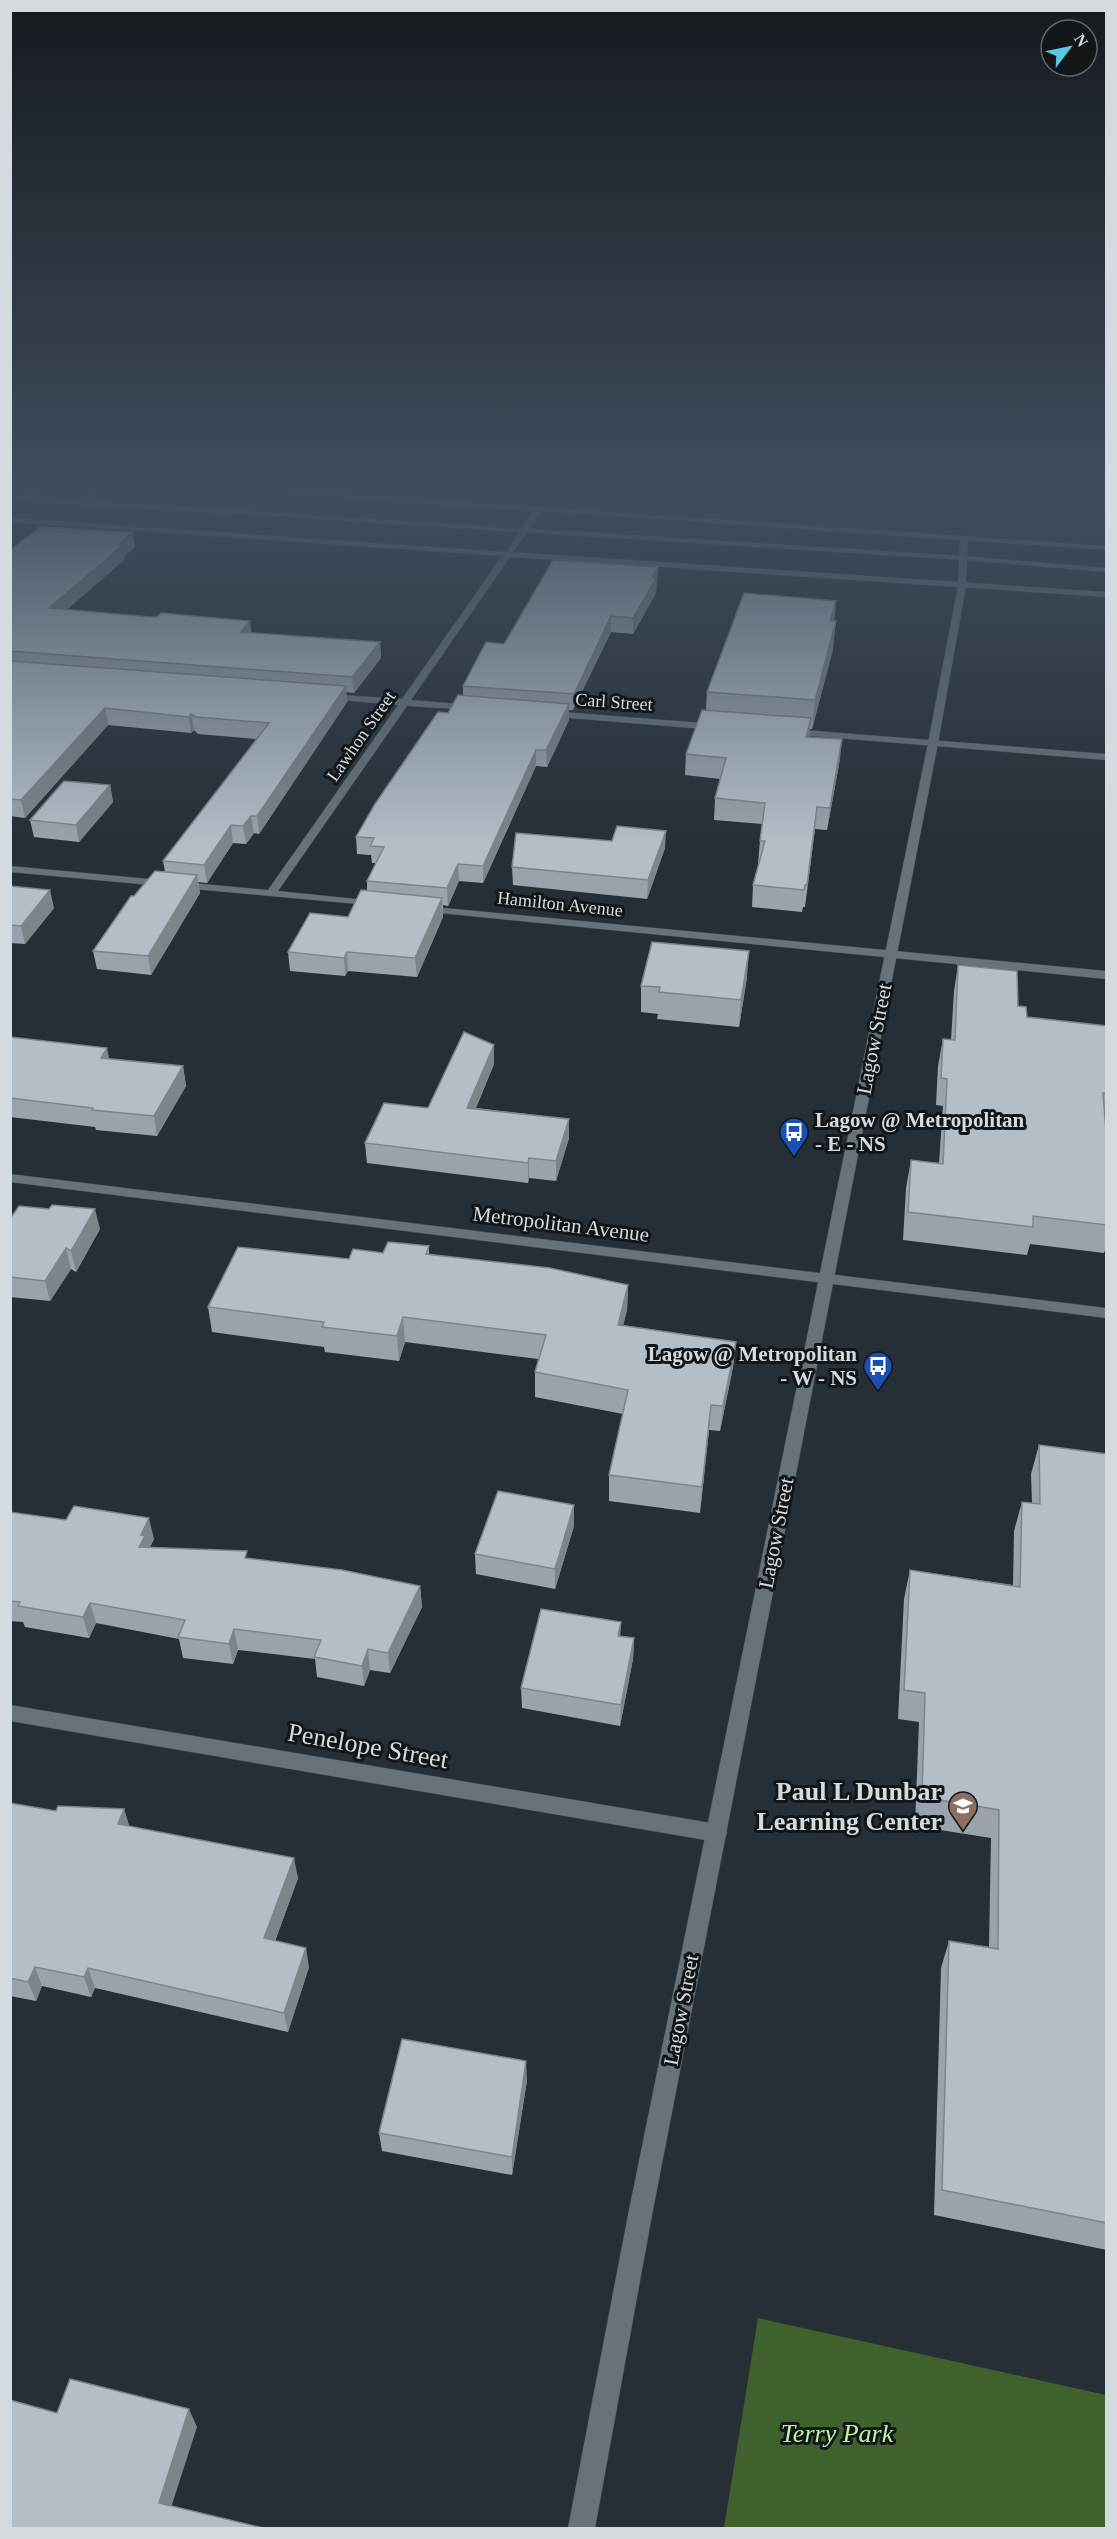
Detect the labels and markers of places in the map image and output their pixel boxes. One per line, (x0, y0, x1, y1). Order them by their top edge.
place label: Lagow @ Metropolitan - E - NS (815, 1108, 1025, 1156)
bus stop icon: Lagow @ Metropolitan - E - NS (778, 1116, 810, 1158)
place label: Lagow @ Metropolitan - W - NS (648, 1342, 857, 1390)
bus stop icon: Lagow @ Metropolitan - W - NS (862, 1350, 894, 1392)
place label: Paul L Dunbar Learning Center (756, 1777, 942, 1836)
school or university icon: Paul L Dunbar Learning Center (947, 1790, 979, 1832)

